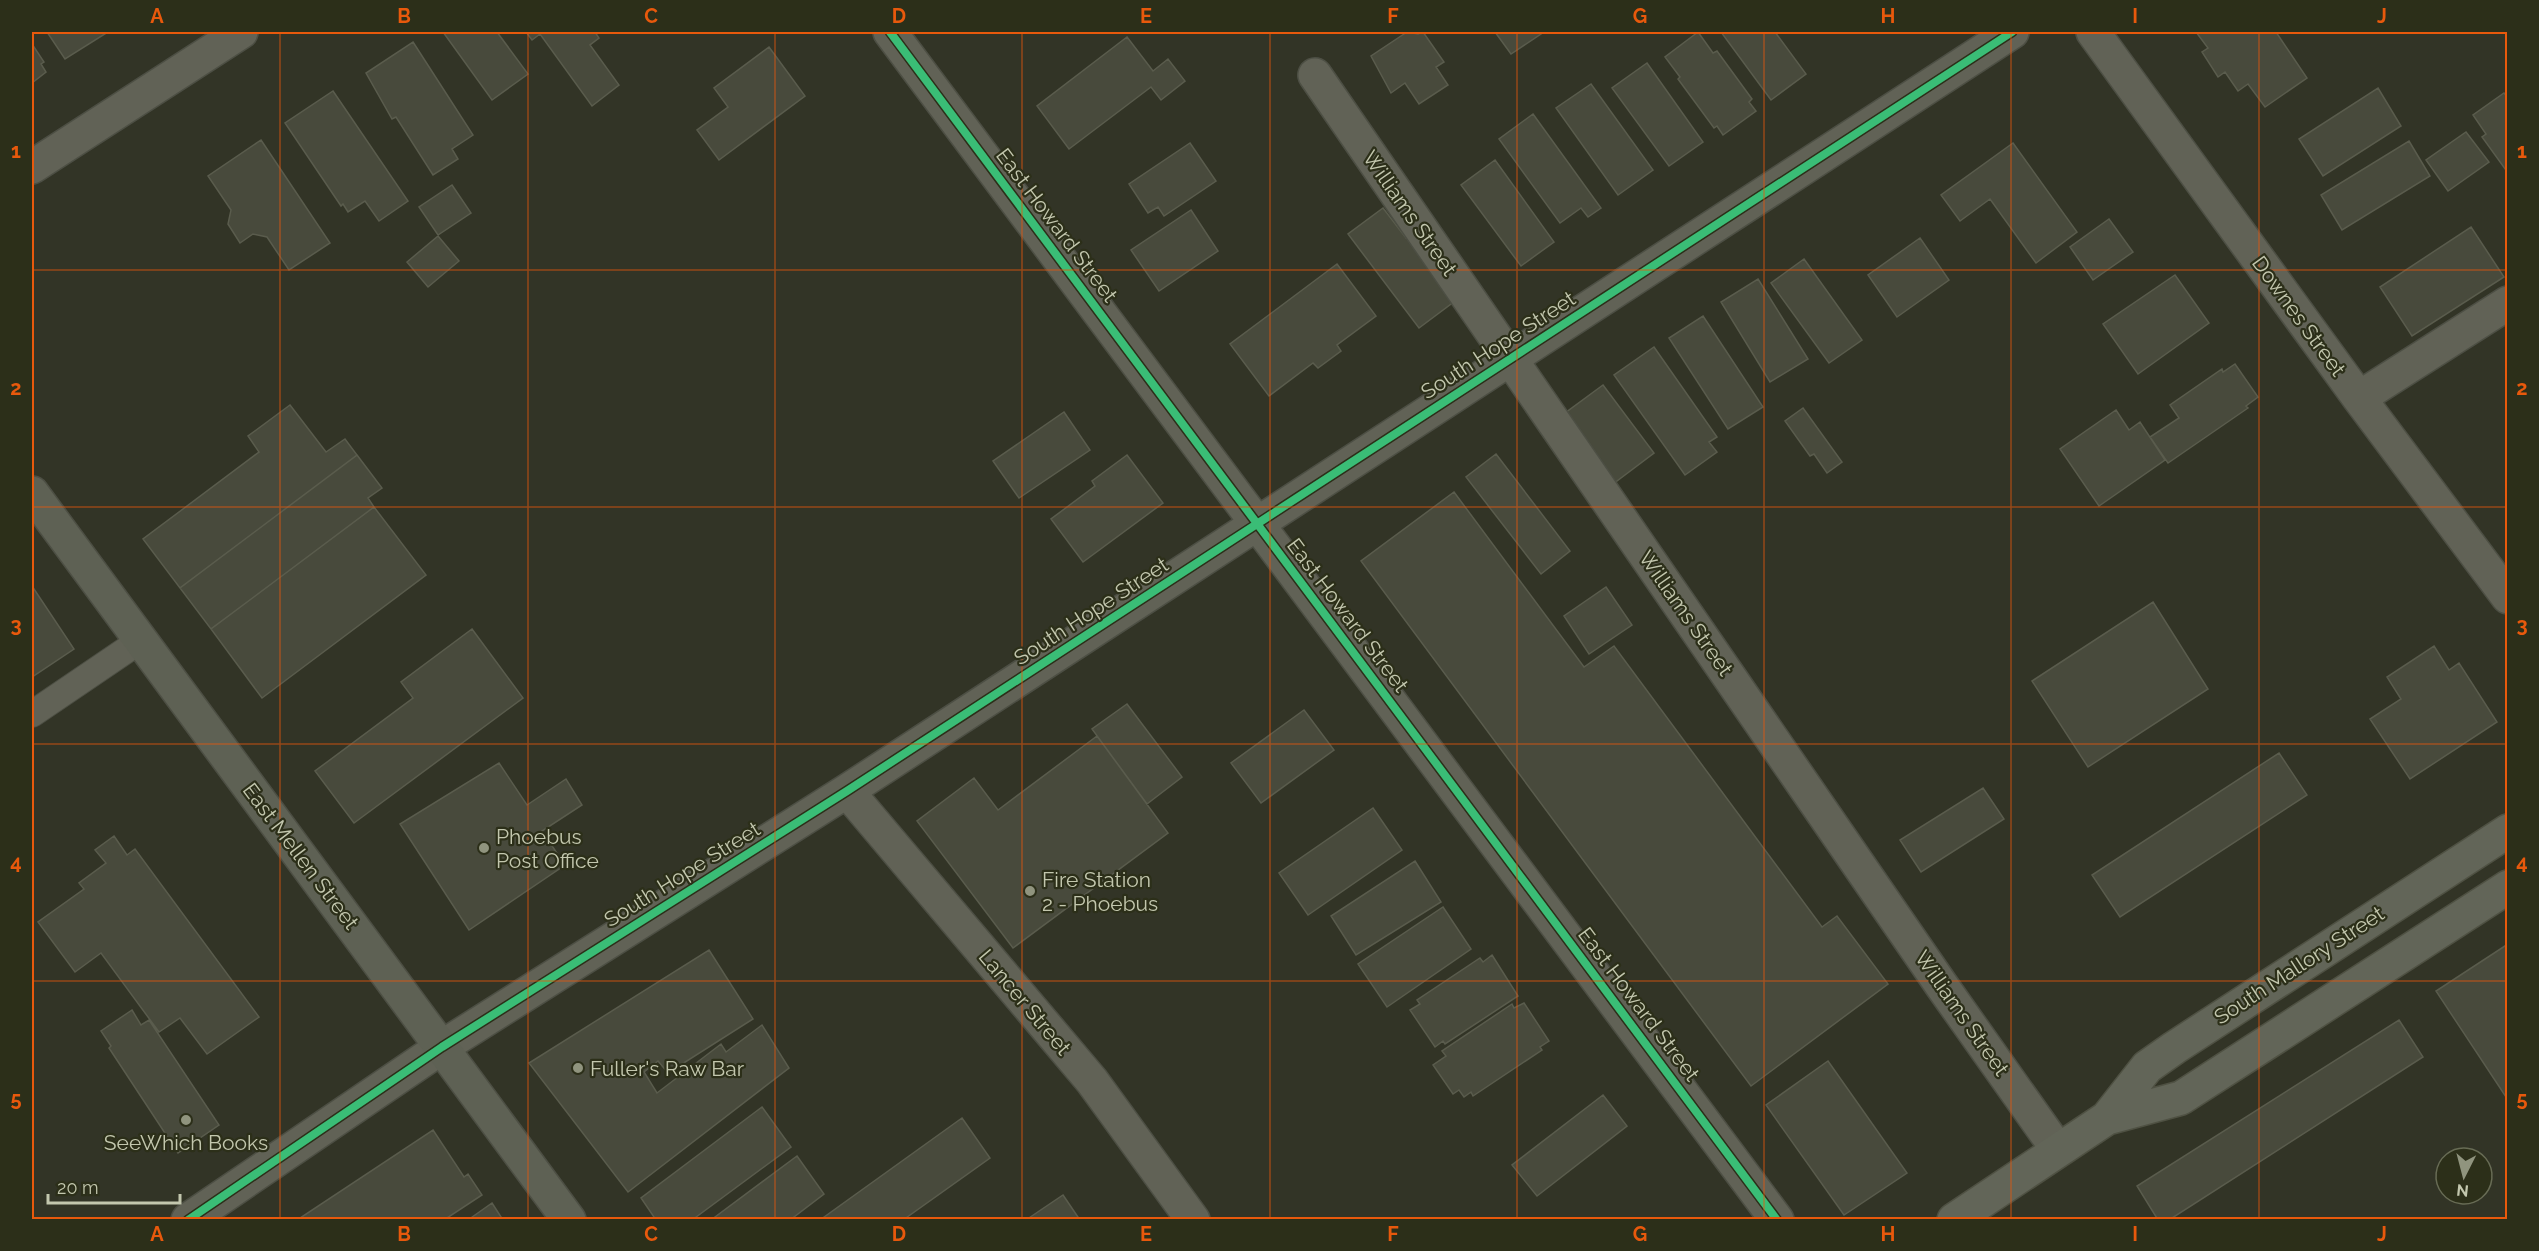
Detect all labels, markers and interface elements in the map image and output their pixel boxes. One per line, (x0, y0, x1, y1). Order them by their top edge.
text: A (150, 4, 164, 28)
text: B (397, 4, 411, 28)
text: C (644, 4, 658, 28)
text: D (892, 4, 906, 28)
text: E (1140, 4, 1152, 28)
text: F (1387, 4, 1399, 28)
text: G (1633, 4, 1647, 28)
text: H (1881, 4, 1895, 28)
text: I (2132, 4, 2138, 28)
text: J (2377, 4, 2387, 28)
text: 1 (11, 139, 21, 163)
text: 1 (2517, 139, 2527, 163)
street label: East Howard Street (991, 143, 1123, 307)
street label: Williams Street (1358, 146, 1462, 280)
street label: Downes Street (2247, 251, 2351, 381)
street label: South Hope Street (1416, 286, 1580, 404)
text: 2 (10, 376, 22, 400)
text: 2 (2516, 376, 2528, 400)
street label: East Howard Street (1282, 533, 1414, 697)
street label: Williams Street (1634, 546, 1738, 680)
street label: South Hope Street (1009, 552, 1173, 670)
text: 3 (10, 613, 22, 637)
text: 3 (2516, 613, 2528, 637)
street label: East Mellen Street (238, 778, 364, 934)
street label: South Hope Street (599, 816, 765, 932)
place label: Phoebus Post Office (496, 824, 599, 873)
marker: Phoebus Post Office (477, 841, 491, 855)
text: 4 (10, 850, 22, 874)
text: 4 (2516, 850, 2528, 874)
place label: Fire Station 2 - Phoebus (1042, 867, 1158, 916)
marker: Fire Station 2 - Phoebus (1023, 884, 1037, 898)
street label: South Mallory Street (2209, 901, 2389, 1029)
street label: East Howard Street (1573, 922, 1705, 1086)
street label: Lancer Street (974, 944, 1076, 1060)
street label: Williams Street (1910, 946, 2014, 1080)
place label: Fuller's Raw Bar (590, 1056, 745, 1081)
marker: Fuller's Raw Bar (571, 1061, 585, 1075)
text: 5 (10, 1087, 22, 1111)
text: 5 (2516, 1087, 2528, 1111)
marker: SeeWhich Books (179, 1113, 193, 1127)
place label: SeeWhich Books (104, 1130, 268, 1155)
north arrow (2434, 1146, 2494, 1206)
scale bar (48, 1167, 180, 1205)
text: 20 m (57, 1177, 99, 1198)
text: N (2455, 1180, 2470, 1201)
text: A (150, 1222, 164, 1246)
text: B (397, 1222, 411, 1246)
text: C (644, 1222, 658, 1246)
text: D (892, 1222, 906, 1246)
text: E (1140, 1222, 1152, 1246)
text: F (1387, 1222, 1399, 1246)
text: G (1633, 1222, 1647, 1246)
text: H (1881, 1222, 1895, 1246)
text: I (2132, 1222, 2138, 1246)
text: J (2377, 1222, 2387, 1246)

